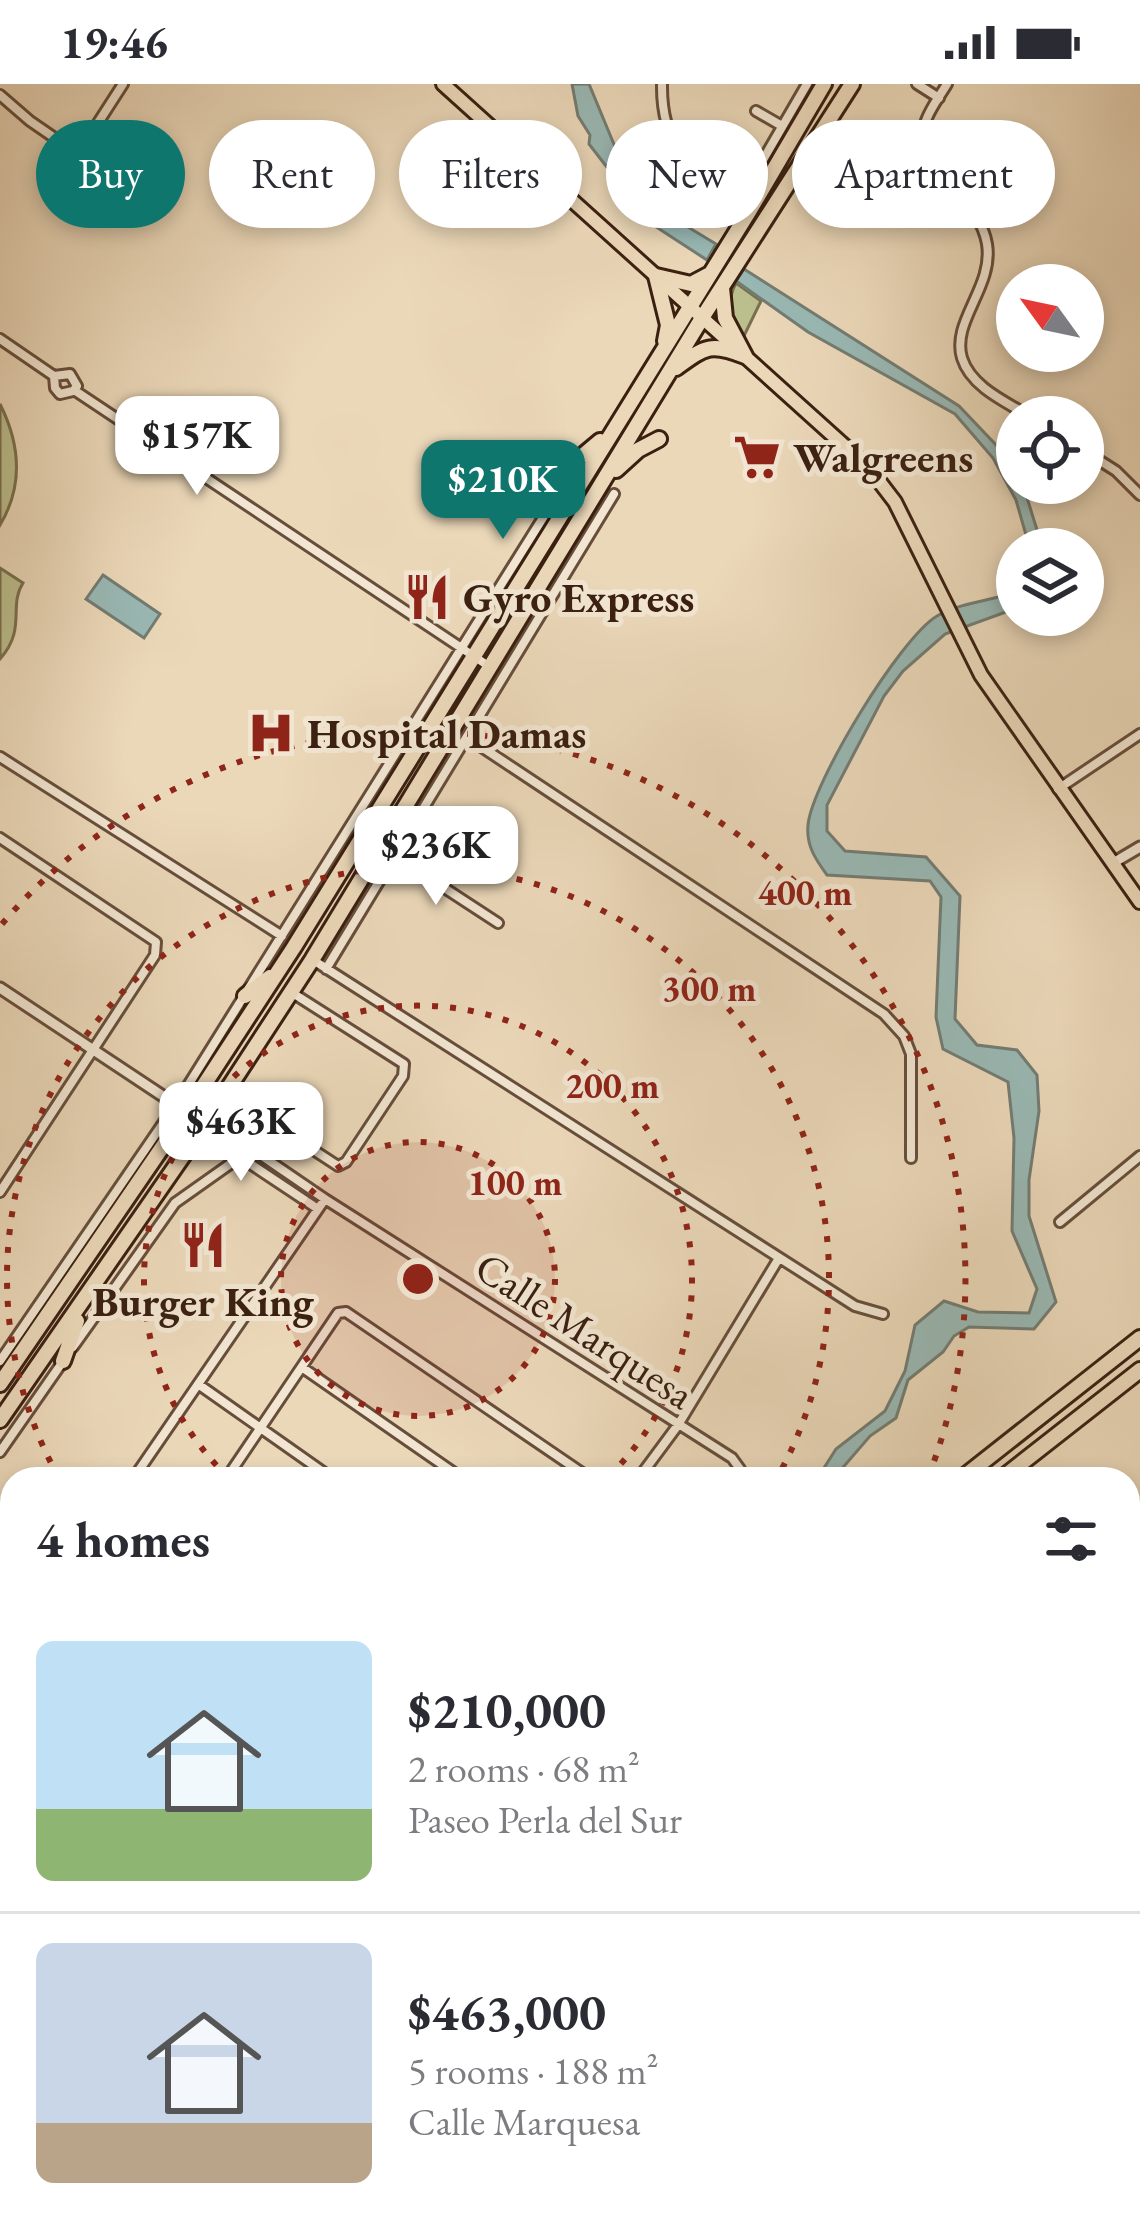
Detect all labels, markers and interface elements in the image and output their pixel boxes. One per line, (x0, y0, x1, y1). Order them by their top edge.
text: 19:46 (60, 13, 168, 71)
chip: Buy (36, 120, 185, 228)
chip: Rent (209, 120, 375, 228)
chip: Filters (399, 120, 582, 228)
chip: New (606, 120, 768, 228)
chip: Apartment (792, 120, 1055, 228)
north arrow (996, 264, 1104, 372)
map controls (996, 264, 1104, 636)
pin: $157K (113, 396, 281, 498)
button: locate (996, 396, 1104, 504)
text: $157K (142, 409, 252, 460)
place label: Walgreens (793, 430, 973, 485)
supermarket icon: Walgreens (732, 432, 782, 482)
pin: $210K (419, 440, 587, 542)
text: $210K (448, 453, 558, 504)
button: layers (996, 528, 1104, 636)
place label: Gyro Express (463, 570, 694, 625)
restaurant icon: Gyro Express (402, 572, 452, 622)
place label: Hospital Damas (307, 706, 586, 761)
hospital icon: Hospital Damas (246, 708, 296, 758)
pin: $236K (352, 806, 520, 908)
text: $236K (381, 819, 491, 870)
text: 400 m (758, 869, 852, 916)
text: 300 m (662, 965, 756, 1012)
text: 200 m (565, 1062, 659, 1109)
pin: $463K (157, 1082, 325, 1184)
text: $463K (186, 1095, 296, 1146)
text: 100 m (468, 1159, 562, 1206)
restaurant icon: Burger King (178, 1220, 228, 1270)
street label: Calle Marquesa (465, 1239, 705, 1422)
centre of rings (397, 1258, 439, 1300)
place label: Burger King (92, 1274, 315, 1329)
text: 4 homes (36, 1506, 210, 1572)
icon: filters (1038, 1506, 1104, 1572)
text: $210,000 (408, 1677, 606, 1743)
icon: home (132, 1689, 276, 1833)
text: 2 rooms · 68 m² (408, 1743, 640, 1794)
text: Paseo Perla del Sur (408, 1794, 682, 1845)
text: $463,000 (408, 1979, 606, 2045)
icon: home (132, 1991, 276, 2135)
text: 5 rooms · 188 m² (408, 2045, 659, 2096)
text: Calle Marquesa (408, 2096, 640, 2147)

